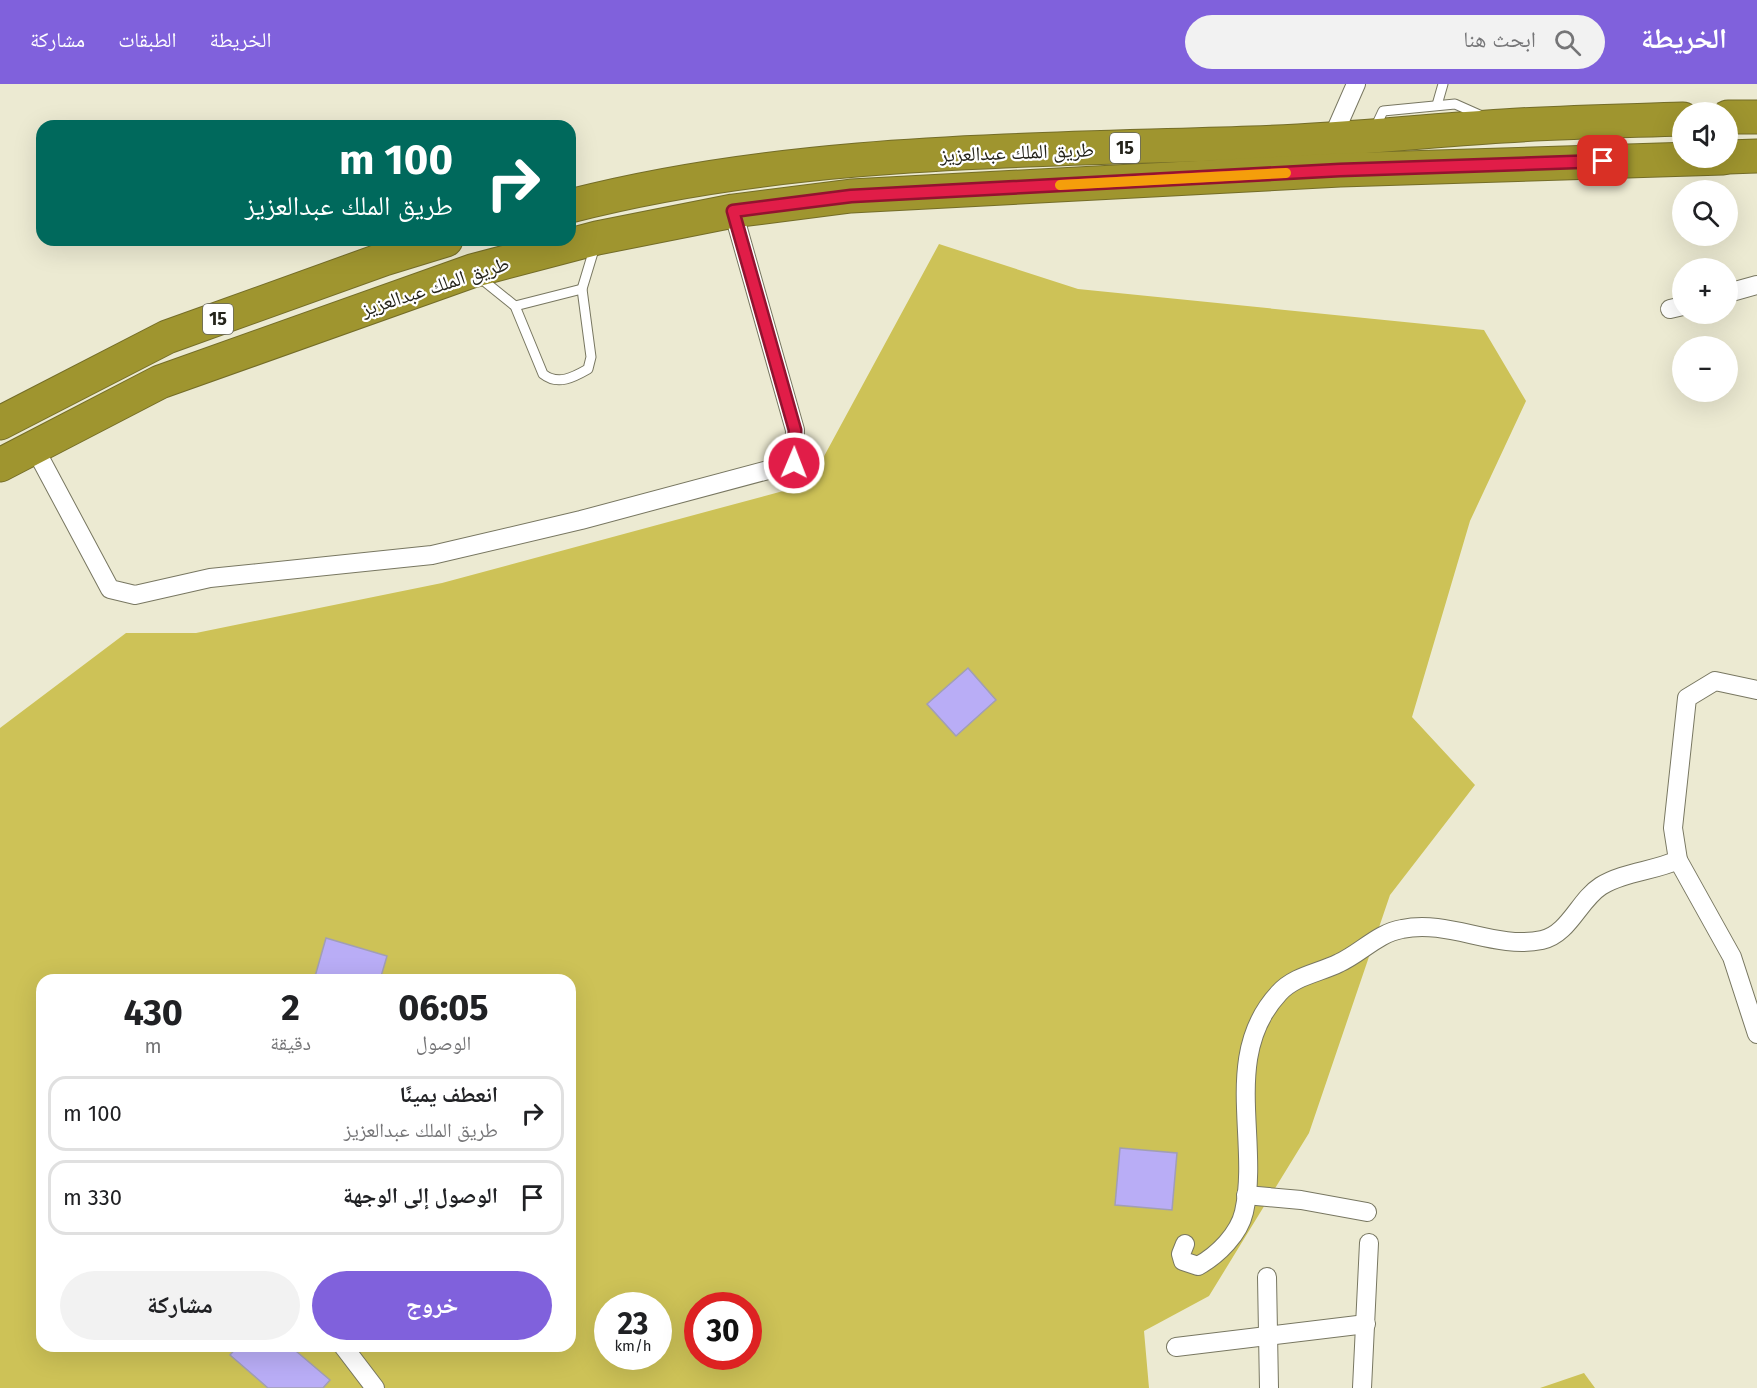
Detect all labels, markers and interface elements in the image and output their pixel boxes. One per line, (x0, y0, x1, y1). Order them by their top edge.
search box (1185, 15, 1605, 69)
text: الخريطة (1641, 22, 1727, 55)
text: ابحث هنا (1463, 26, 1536, 53)
icon: search (1551, 26, 1584, 59)
text: مشاركة (30, 27, 85, 53)
text: الطبقات (118, 27, 177, 53)
text: الخريطة (210, 27, 271, 53)
map controls (1672, 102, 1738, 402)
button: sound (1672, 102, 1738, 168)
road number: 15 (1110, 133, 1140, 163)
text: 100 m (339, 135, 453, 185)
pin (1577, 135, 1628, 186)
street label: طريق الملك عبدالعزيز (939, 137, 1094, 167)
icon: right (474, 144, 552, 222)
icon: arrive (1586, 144, 1619, 177)
button: search (1672, 180, 1738, 246)
text: طريق الملك عبدالعزيز (245, 190, 453, 222)
street label: طريق الملك عبدالعزيز (357, 251, 512, 322)
button: + (1672, 258, 1738, 324)
road number: 15 (203, 304, 233, 334)
button: − (1672, 336, 1738, 402)
position arrow (762, 431, 826, 495)
text: 2 (281, 986, 300, 1030)
text: 06:05 (398, 986, 489, 1030)
text: 430 (123, 991, 183, 1035)
text: دقيقة (270, 1031, 311, 1055)
text: الوصول (416, 1031, 471, 1055)
text: m (145, 1034, 162, 1058)
text: انعطف يمينًا (399, 1081, 498, 1108)
icon: right (516, 1097, 549, 1130)
text: 100 m (63, 1100, 122, 1127)
text: طريق الملك عبدالعزيز (344, 1118, 498, 1142)
icon: arrive (516, 1181, 549, 1214)
text: الوصول إلى الوجهة (343, 1182, 498, 1209)
text: 330 m (63, 1184, 122, 1211)
button: مشاركة (60, 1271, 300, 1340)
button: خروج (312, 1271, 552, 1340)
speed limit sign: 30 (684, 1292, 762, 1370)
text: 23 (618, 1306, 648, 1342)
text: km/h (614, 1337, 652, 1355)

